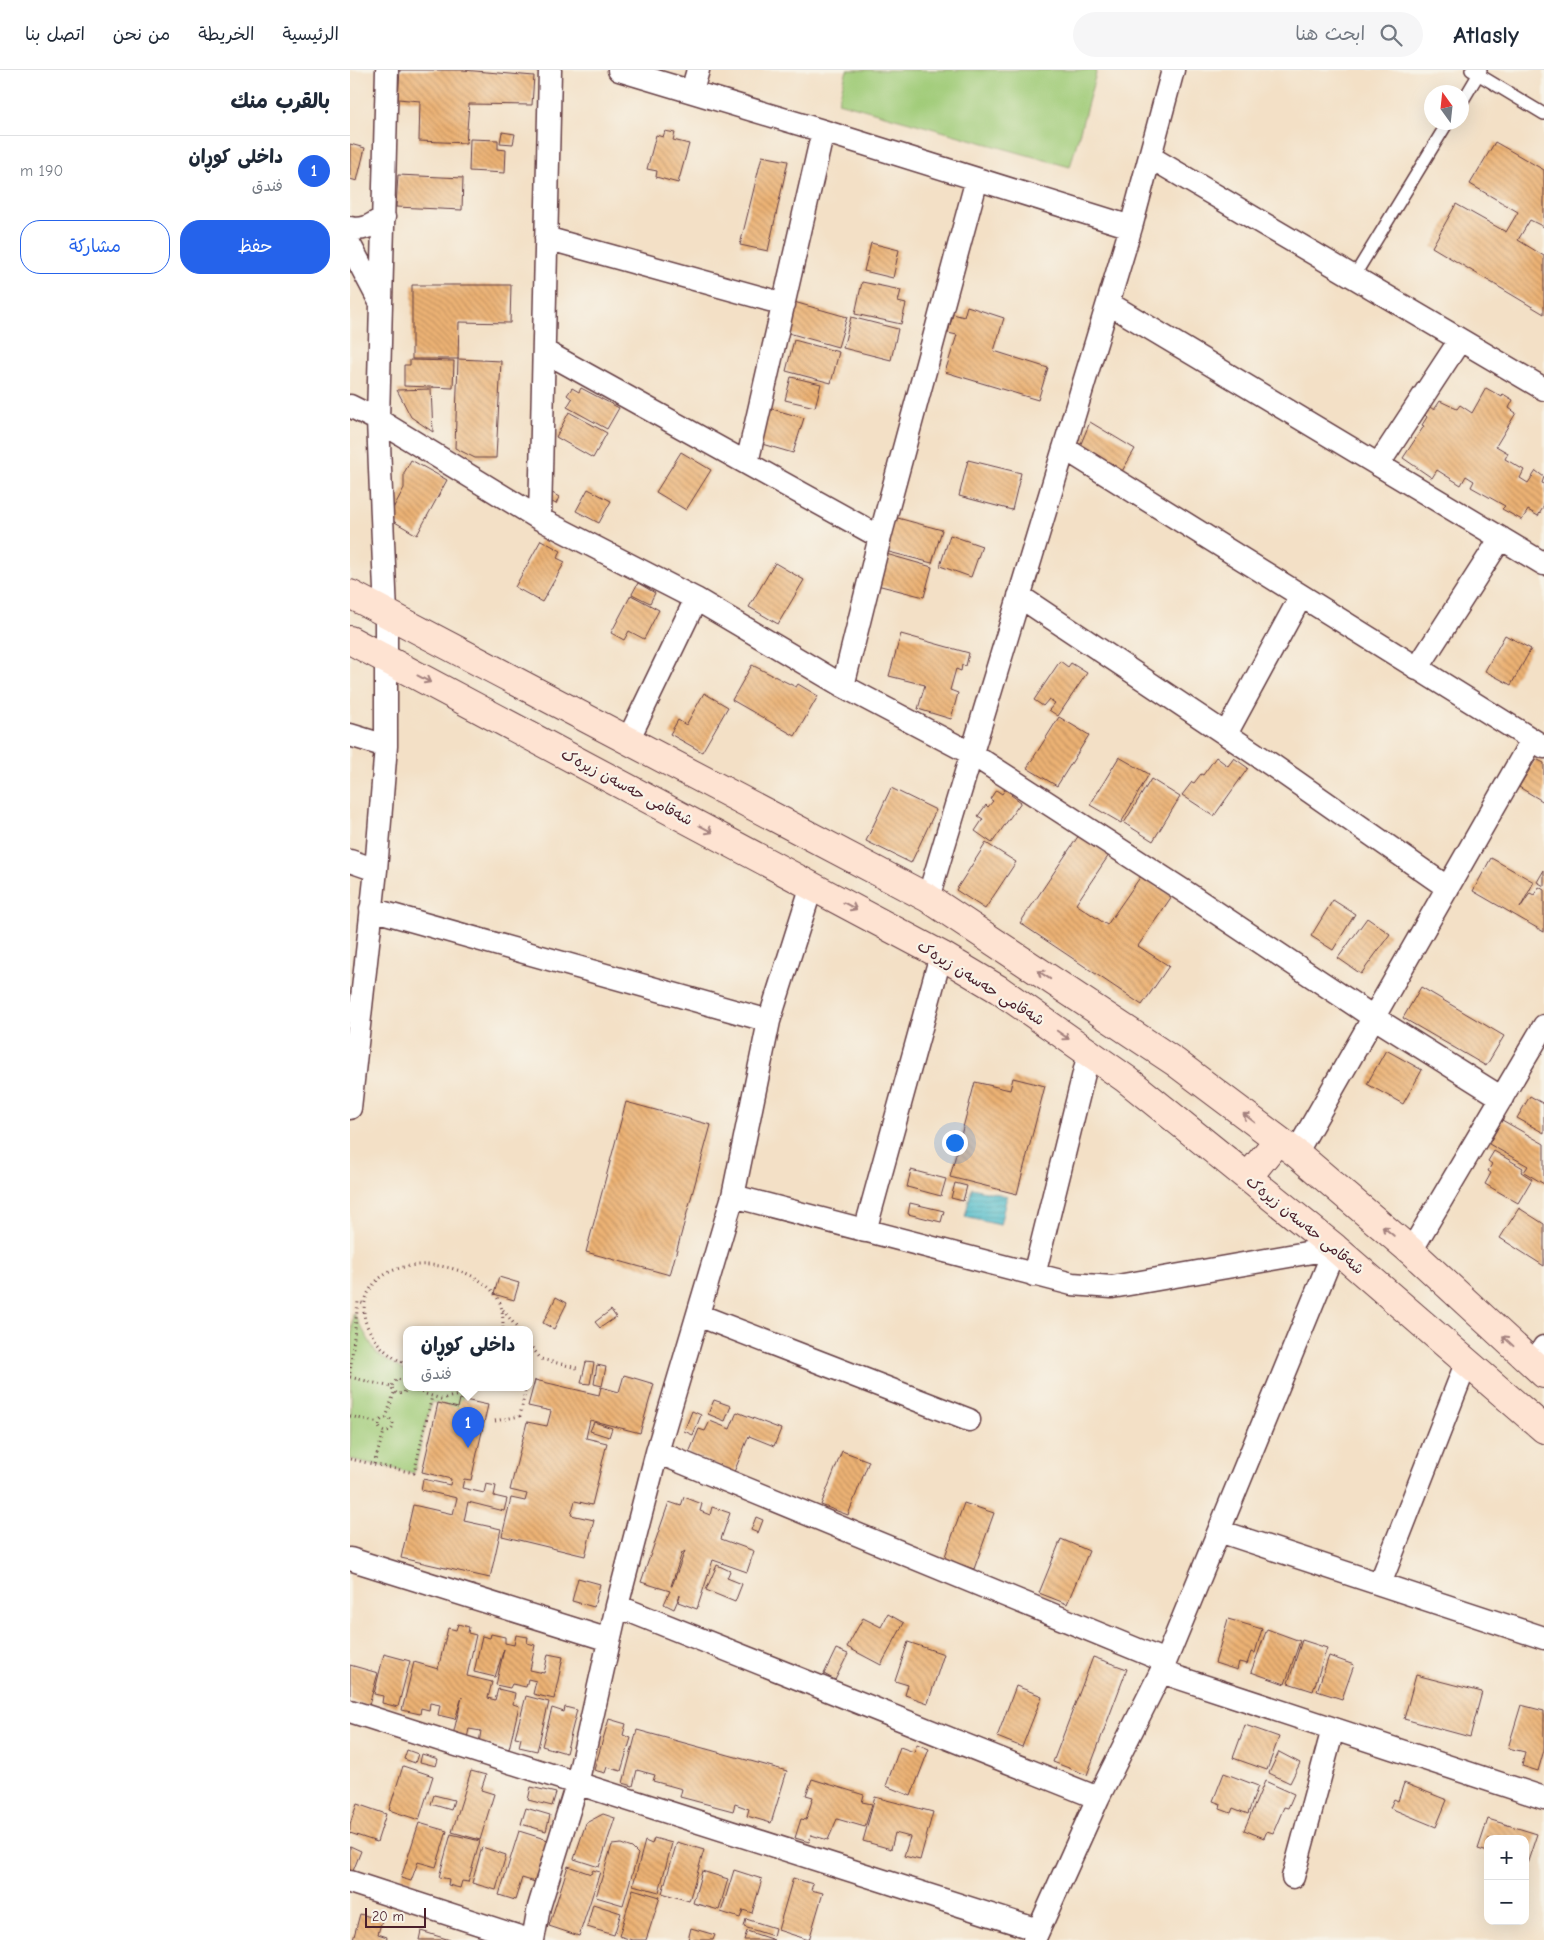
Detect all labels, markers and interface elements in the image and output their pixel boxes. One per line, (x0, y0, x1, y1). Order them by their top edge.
search box (1073, 12, 1423, 57)
icon: search (1377, 21, 1405, 49)
text: Atlasly (1453, 21, 1519, 49)
text: ابحث هنا (1295, 23, 1365, 45)
text: اتصل بنا (25, 24, 85, 45)
text: من نحن (113, 24, 170, 45)
text: الخريطة (198, 24, 254, 45)
text: الرئيسية (282, 24, 339, 45)
north arrow (1424, 85, 1469, 130)
text: بالقرب منك (230, 89, 330, 113)
text: داخلی کوڕان (189, 146, 283, 168)
text: 190 m (20, 162, 63, 180)
text: 1 (311, 162, 317, 180)
text: فندق (252, 177, 283, 195)
button: مشاركة (20, 220, 170, 274)
button: حفظ (180, 220, 330, 274)
one-way arrow (416, 675, 431, 684)
street label: شەقامی حەسەن زیرەک (558, 745, 696, 830)
one-way arrow (699, 824, 714, 834)
one-way arrow (842, 901, 857, 911)
street label: شەقامی حەسەن زیرەک (914, 937, 1048, 1030)
one-way arrow (1037, 970, 1051, 980)
one-way arrow (1056, 1030, 1070, 1040)
one-way arrow (1243, 1112, 1256, 1123)
your location (942, 1130, 968, 1156)
street label: شەقامی حەسەن زیرەک (1242, 1172, 1368, 1279)
one-way arrow (1382, 1226, 1395, 1237)
popup (403, 1326, 533, 1391)
text: داخلی کوڕان (421, 1334, 515, 1356)
one-way arrow (1502, 1335, 1514, 1347)
text: فندق (421, 1365, 452, 1383)
pin: 1 (452, 1407, 484, 1448)
map controls (1484, 1835, 1529, 1925)
button: + (1484, 1835, 1529, 1880)
button: − (1484, 1880, 1529, 1925)
scale bar (365, 1905, 426, 1928)
text: 20 m (372, 1908, 404, 1925)

